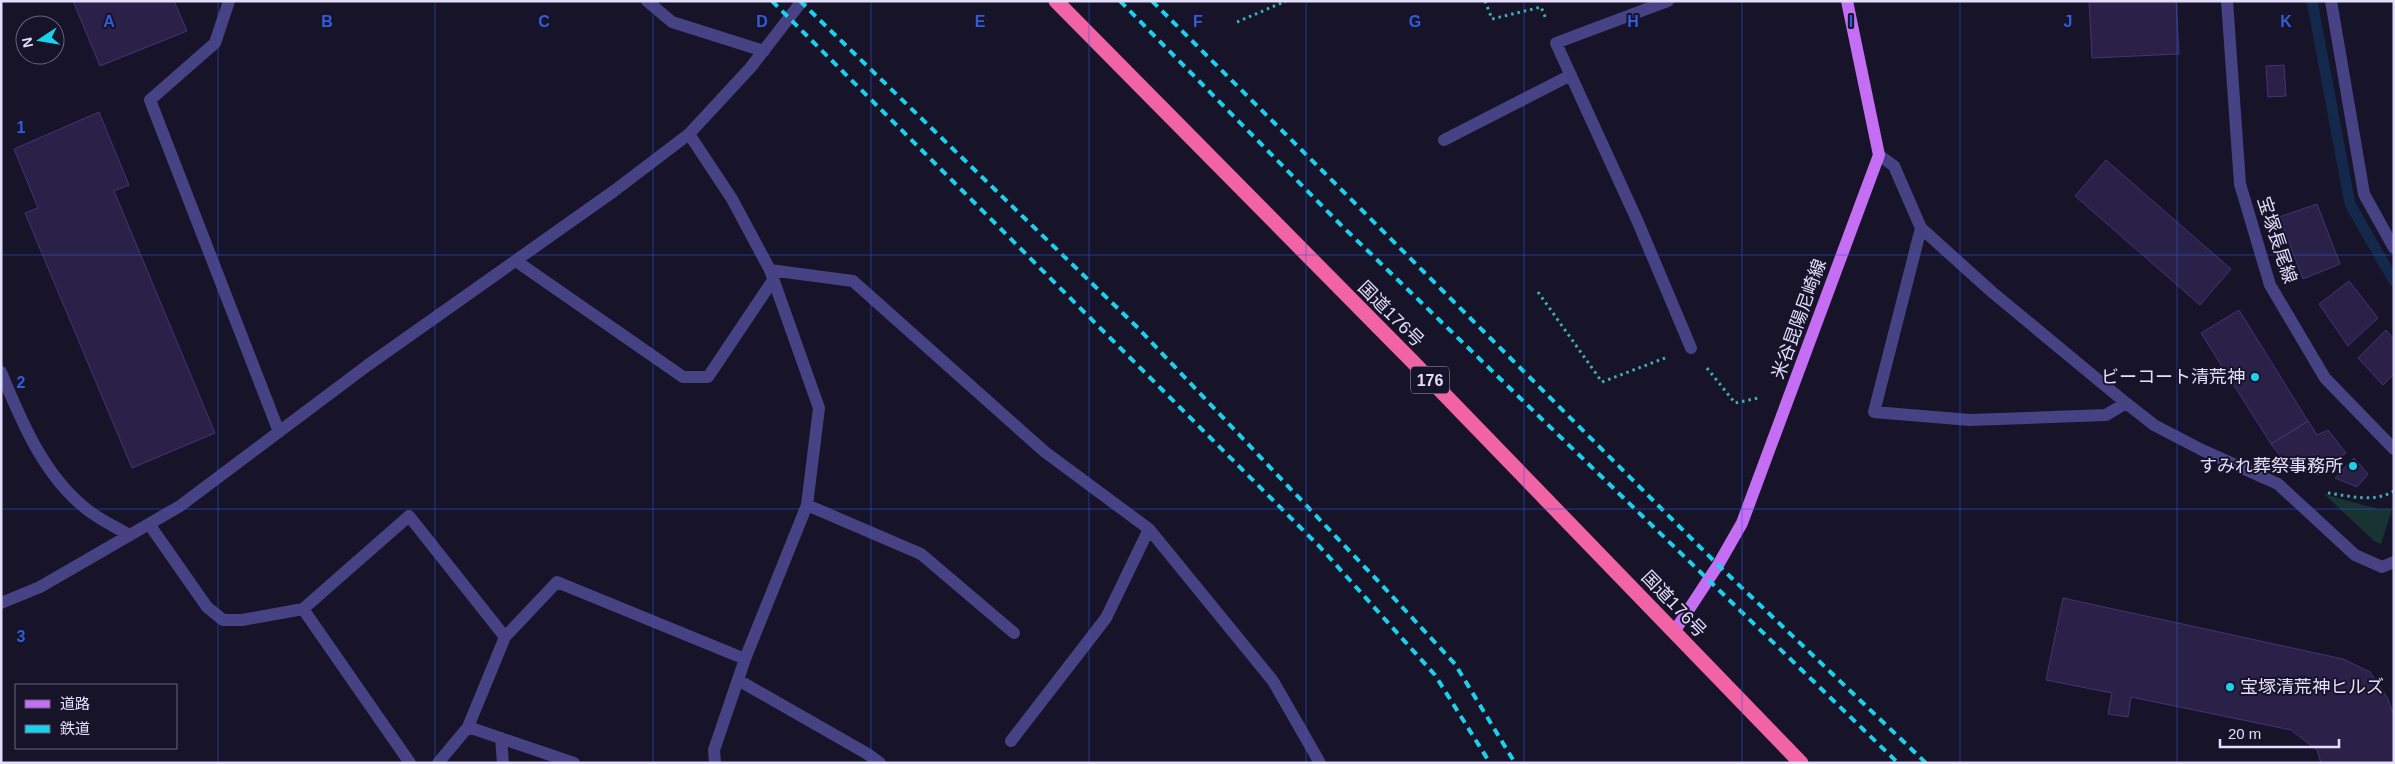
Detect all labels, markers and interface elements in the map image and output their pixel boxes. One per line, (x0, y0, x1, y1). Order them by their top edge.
text: A (103, 13, 115, 30)
text: B (321, 13, 333, 30)
text: C (538, 13, 550, 30)
text: D (756, 13, 768, 30)
text: E (975, 13, 986, 30)
text: F (1193, 13, 1203, 30)
text: G (1409, 13, 1421, 30)
text: H (1627, 13, 1639, 30)
text: I (1849, 13, 1853, 30)
text: J (2064, 13, 2072, 30)
text: K (2280, 13, 2292, 30)
north arrow (15, 15, 65, 65)
text: N (18, 36, 36, 49)
text: 1 (17, 119, 26, 136)
street label: 宝塚長尾線 (2254, 194, 2300, 286)
street label: 米谷昆陽尼崎線 (1768, 256, 1830, 382)
street label: 国道176号 (1354, 277, 1428, 351)
road number: 176 (1411, 366, 1449, 394)
place label: ビーコート清荒神 (2101, 367, 2245, 387)
marker: ビーコート清荒神 (2249, 371, 2261, 383)
text: 2 (17, 374, 26, 391)
place label: すみれ葬祭事務所 (2199, 456, 2343, 476)
marker: すみれ葬祭事務所 (2347, 460, 2359, 472)
street label: 国道176号 (1638, 567, 1710, 641)
text: 3 (17, 628, 26, 645)
place label: 宝塚清荒神ヒルズ (2240, 677, 2384, 697)
marker: 宝塚清荒神ヒルズ (2224, 681, 2236, 693)
legend (15, 684, 178, 749)
text: 道路 (60, 695, 90, 712)
scale bar (2220, 716, 2339, 748)
text: 鉄道 (60, 720, 90, 737)
text: 20 m (2228, 725, 2261, 742)

